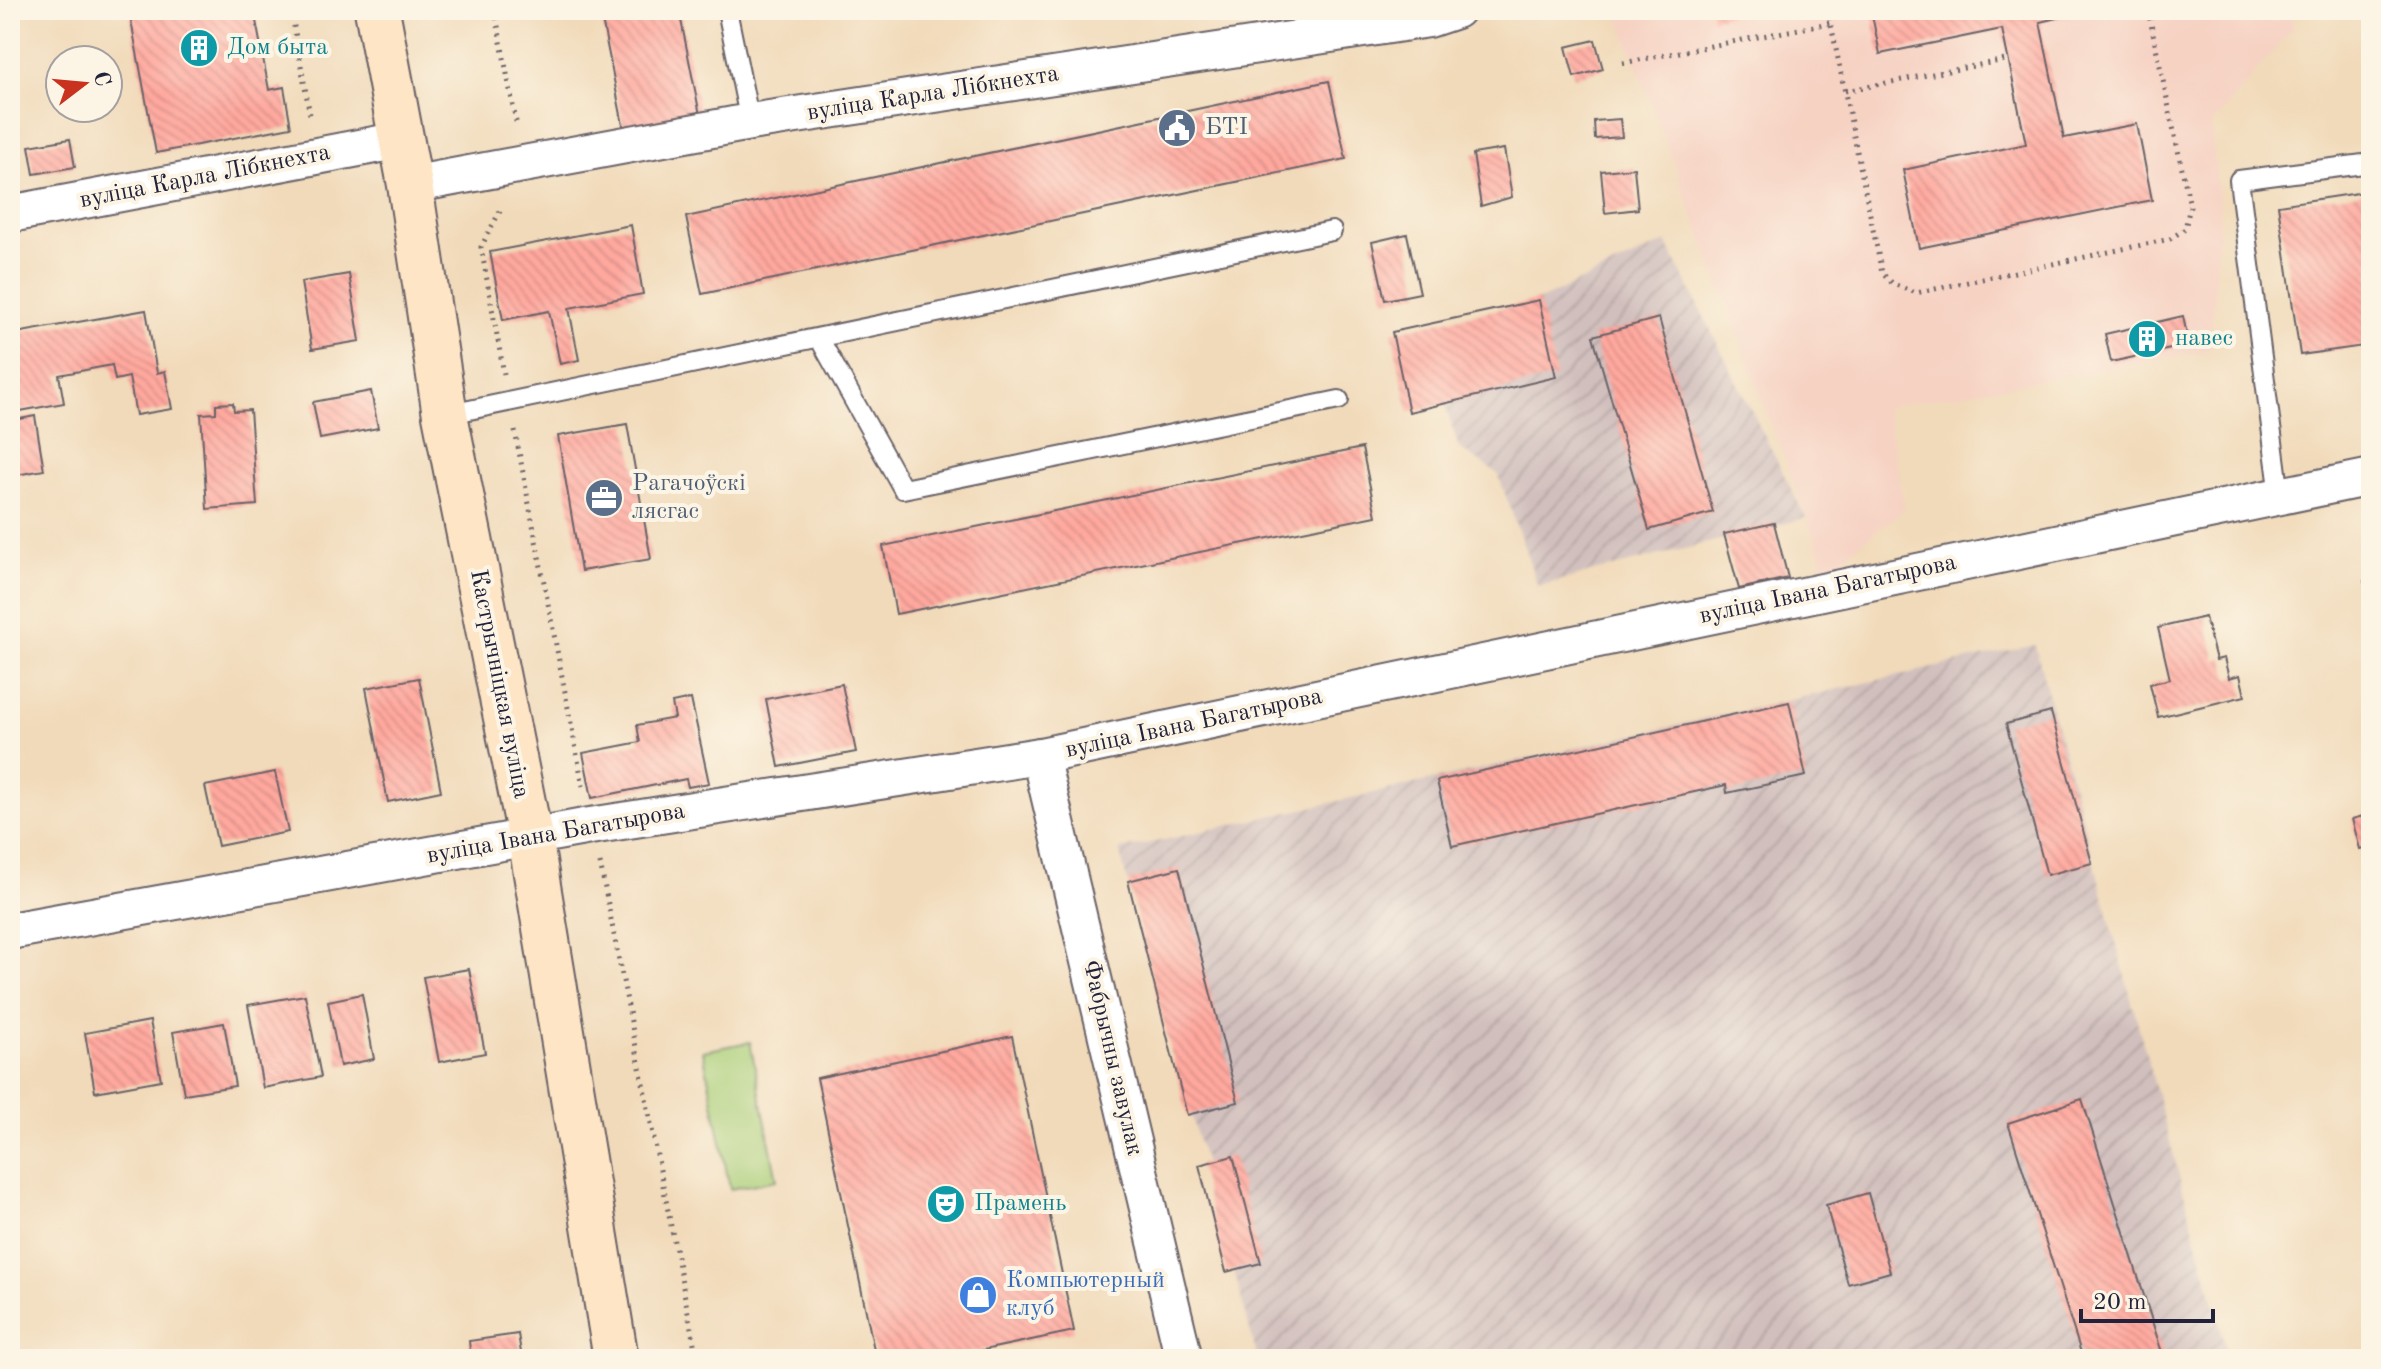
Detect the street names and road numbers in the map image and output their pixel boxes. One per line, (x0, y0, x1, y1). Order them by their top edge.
street label: вуліца Карла Лібкнехта (805, 62, 1061, 126)
street label: вуліца Карла Лібкнехта (78, 141, 332, 213)
street label: вуліца Івана Багатырова (1697, 551, 1959, 629)
street label: Кастрычніцкая вуліца (465, 568, 533, 801)
street label: вуліца Івана Багатырова (1063, 685, 1325, 763)
street label: вуліца Івана Багатырова (425, 799, 687, 869)
street label: Фабрычны завулак (1078, 958, 1146, 1158)

